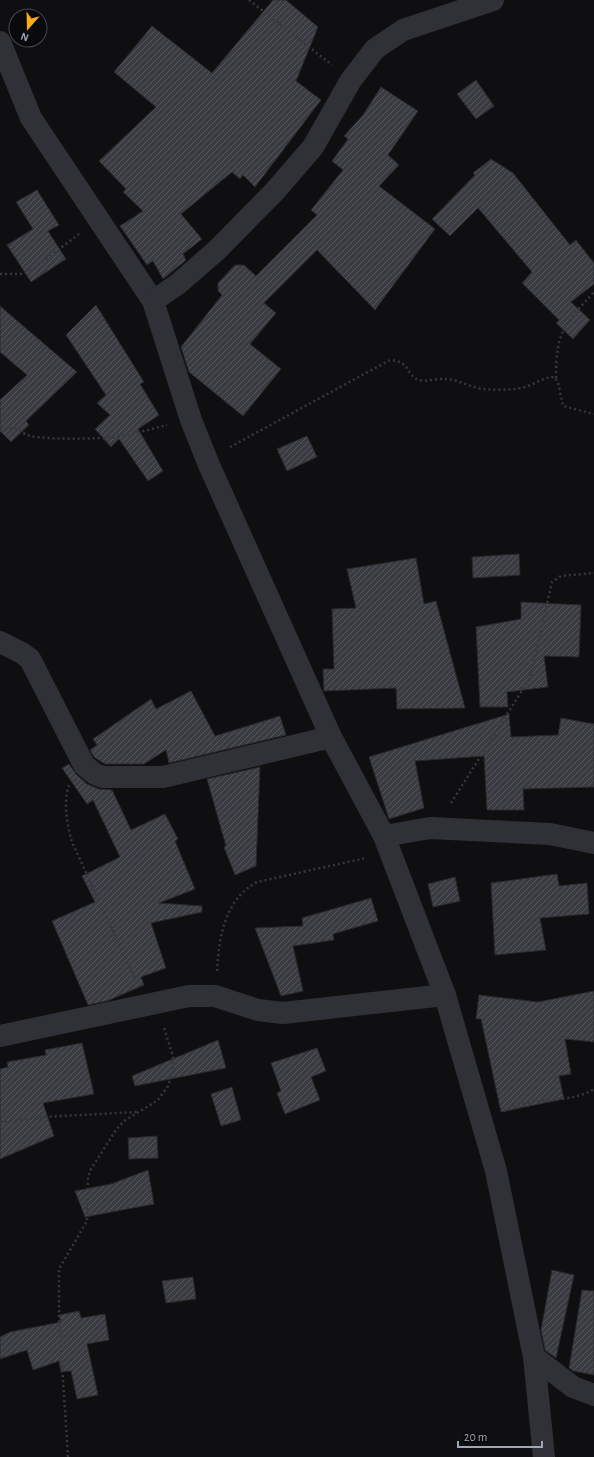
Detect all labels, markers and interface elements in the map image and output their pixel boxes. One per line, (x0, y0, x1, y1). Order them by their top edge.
north arrow (8, 8, 48, 48)
text: N (19, 30, 30, 43)
scale bar (458, 1423, 542, 1449)
text: 20 m (464, 1431, 487, 1443)

